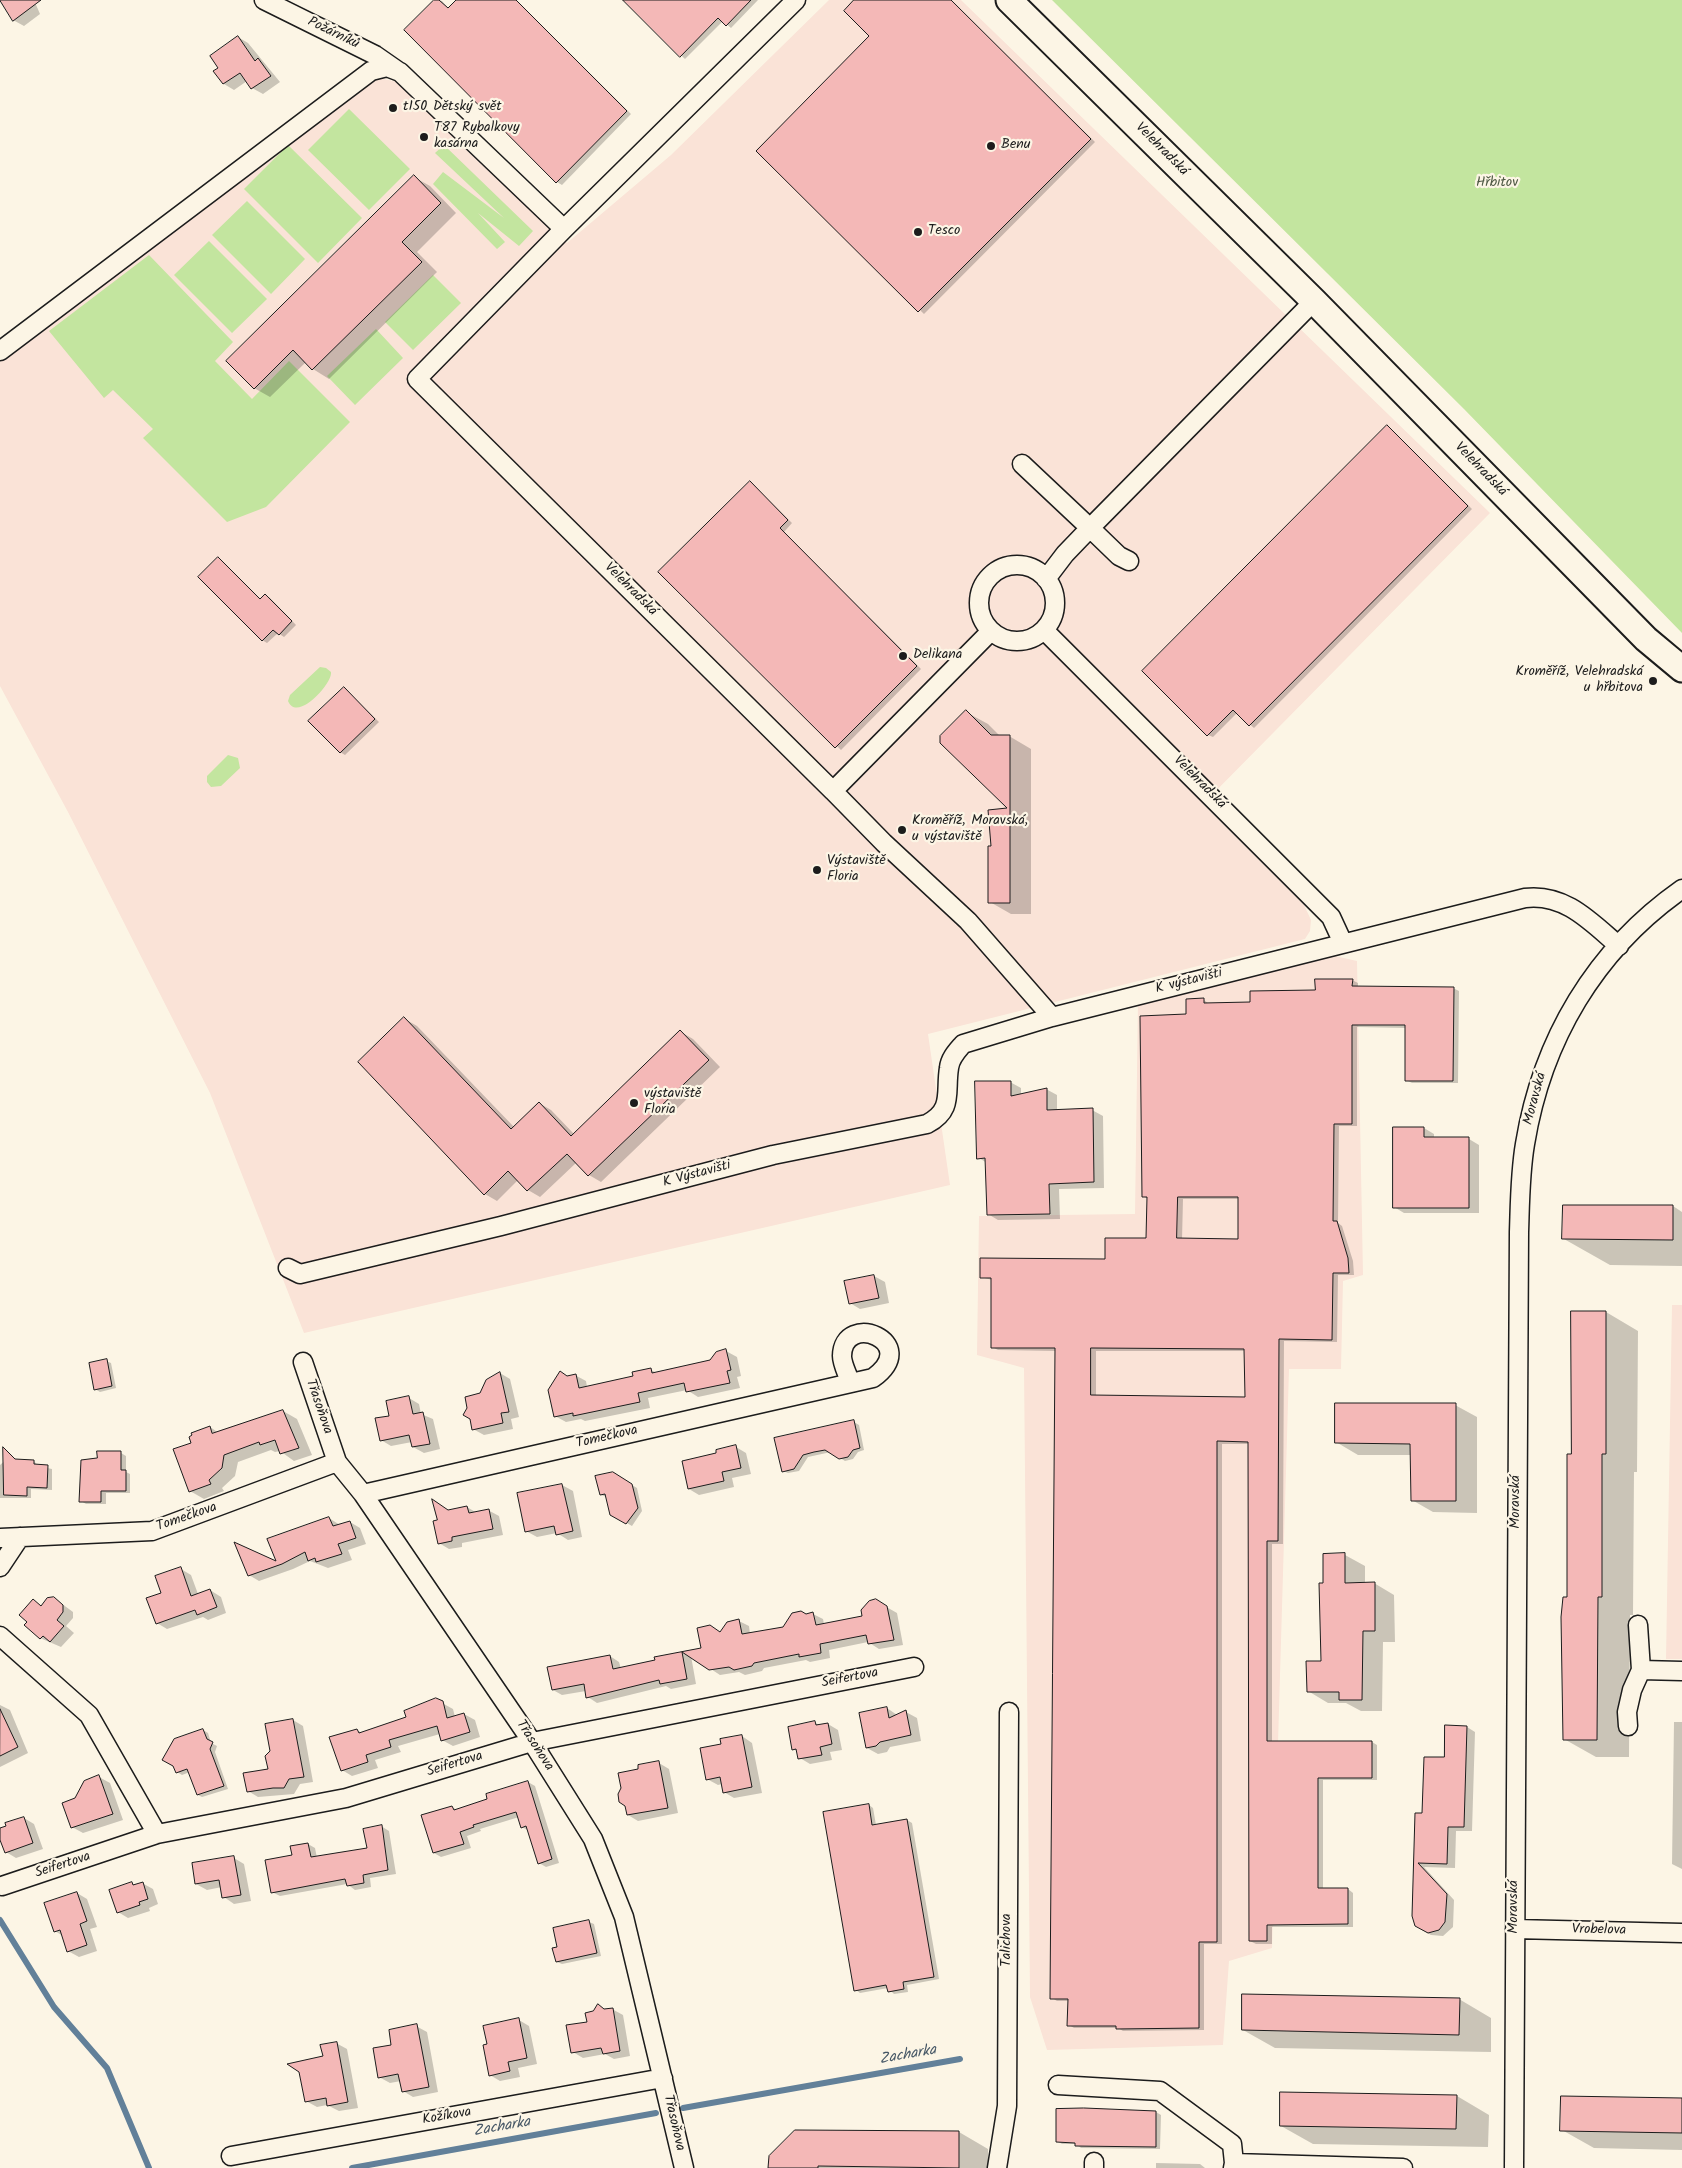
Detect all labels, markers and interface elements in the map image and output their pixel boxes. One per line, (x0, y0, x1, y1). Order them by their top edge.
street label: Požárníků (304, 14, 362, 54)
place label: t150 Dětský svět (403, 100, 502, 116)
marker: t150 Dětský svět (387, 102, 399, 114)
street label: Velehradská (1131, 120, 1191, 180)
place label: T87 Rybalkovy kasárna (434, 121, 519, 154)
marker: T87 Rybalkovy kasárna (418, 131, 430, 143)
place label: Benu (1001, 138, 1030, 154)
marker: Benu (985, 140, 997, 152)
park label: Hřbitov (1476, 176, 1518, 192)
place label: Tesco (928, 224, 960, 240)
marker: Tesco (912, 226, 924, 238)
street label: Velehradská (1450, 440, 1510, 500)
street label: Velehradská (600, 560, 660, 620)
place label: Delikana (913, 648, 962, 664)
marker: Delikana (897, 650, 909, 662)
place label: Kroměříž, Velehradská u hřbitova (1516, 665, 1643, 698)
marker: Kroměříž, Velehradská u hřbitova (1647, 675, 1659, 687)
street label: Velehradská (1169, 753, 1229, 813)
place label: Kroměříž, Moravská, u výstaviště (912, 814, 1028, 846)
marker: Kroměříž, Moravská, u výstaviště (896, 824, 908, 836)
place label: Výstaviště Floria (827, 854, 886, 886)
marker: Výstaviště Floria (811, 864, 823, 876)
street label: K výstavišti (1154, 966, 1224, 998)
street label: Moravská (1521, 1071, 1551, 1127)
place label: výstaviště Floria (644, 1087, 701, 1120)
marker: výstaviště Floria (628, 1097, 640, 1109)
street label: K Výstavišti (661, 1158, 733, 1192)
street label: Třasoňova (301, 1377, 335, 1437)
street label: Tomečkova (574, 1423, 640, 1453)
street label: Moravská (1509, 1475, 1525, 1529)
street label: Tomečkova (155, 1500, 219, 1536)
street label: Seifertova (820, 1665, 880, 1693)
street label: Třasoňova (511, 1717, 557, 1775)
street label: Seifertova (425, 1749, 485, 1781)
street label: Seifertova (33, 1849, 93, 1883)
street label: Moravská (1507, 1880, 1523, 1934)
street label: Talichova (1000, 1913, 1016, 1967)
street label: Vrobelova (1572, 1922, 1626, 1940)
water label: Zacharka (878, 2042, 938, 2070)
street label: Třasoňova (658, 2093, 688, 2153)
street label: Kožíkova (421, 2104, 473, 2130)
water label: Zacharka (472, 2114, 532, 2142)

